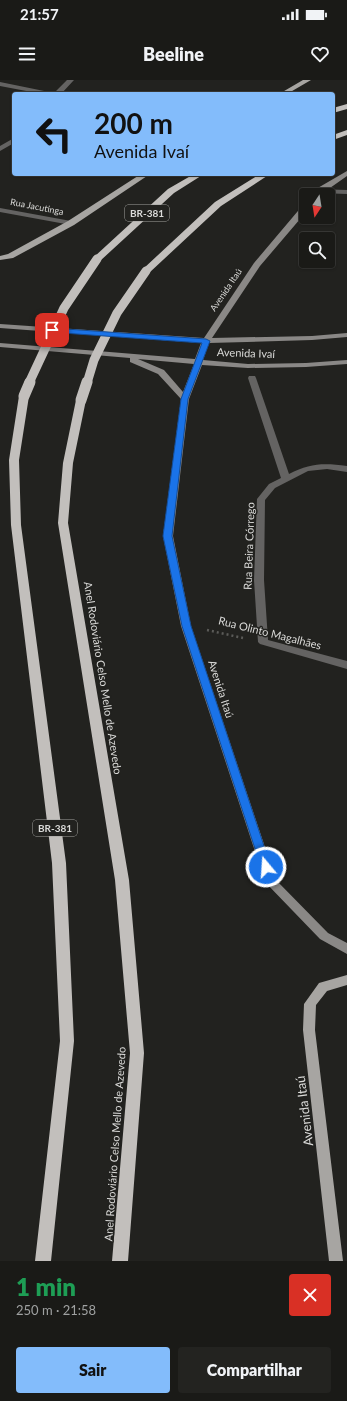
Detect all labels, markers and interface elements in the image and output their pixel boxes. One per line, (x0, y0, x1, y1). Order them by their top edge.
text: 21:57 (20, 5, 59, 23)
icon: menu (16, 43, 38, 65)
text: Beeline (143, 43, 204, 65)
icon: heart (309, 43, 331, 65)
text: 200 m (94, 106, 173, 140)
icon: left (28, 108, 80, 160)
text: Avenida Ivaí (94, 140, 189, 162)
north arrow (299, 188, 335, 224)
map controls (299, 188, 335, 268)
street label: Rua Jacutinga (9, 196, 65, 217)
road number: BR-381 (125, 205, 169, 221)
button: search (299, 232, 335, 268)
street label: Avenida Itaú (207, 266, 244, 313)
pin (35, 313, 69, 347)
icon: arrive (41, 319, 63, 341)
street label: Avenida Ivaí (217, 345, 276, 360)
street label: Rua Beira Córrego (240, 502, 257, 590)
street label: Anel Rodoviário Celso Mello de Azevedo (82, 581, 125, 775)
street label: Rua Olinto Magalhães (217, 613, 323, 652)
street label: Avenida Itaú (206, 658, 237, 719)
road number: BR-381 (33, 820, 77, 836)
position arrow (245, 846, 287, 888)
street label: Anel Rodoviário Celso Mello de Azevedo (101, 1046, 128, 1242)
street label: Avenida Itaú (292, 1075, 316, 1147)
text: 1 min (16, 1272, 76, 1301)
button: close (289, 1274, 331, 1316)
text: 250 m · 21:58 (16, 1302, 96, 1318)
button: Sair (16, 1347, 170, 1393)
button: Compartilhar (178, 1347, 331, 1393)

